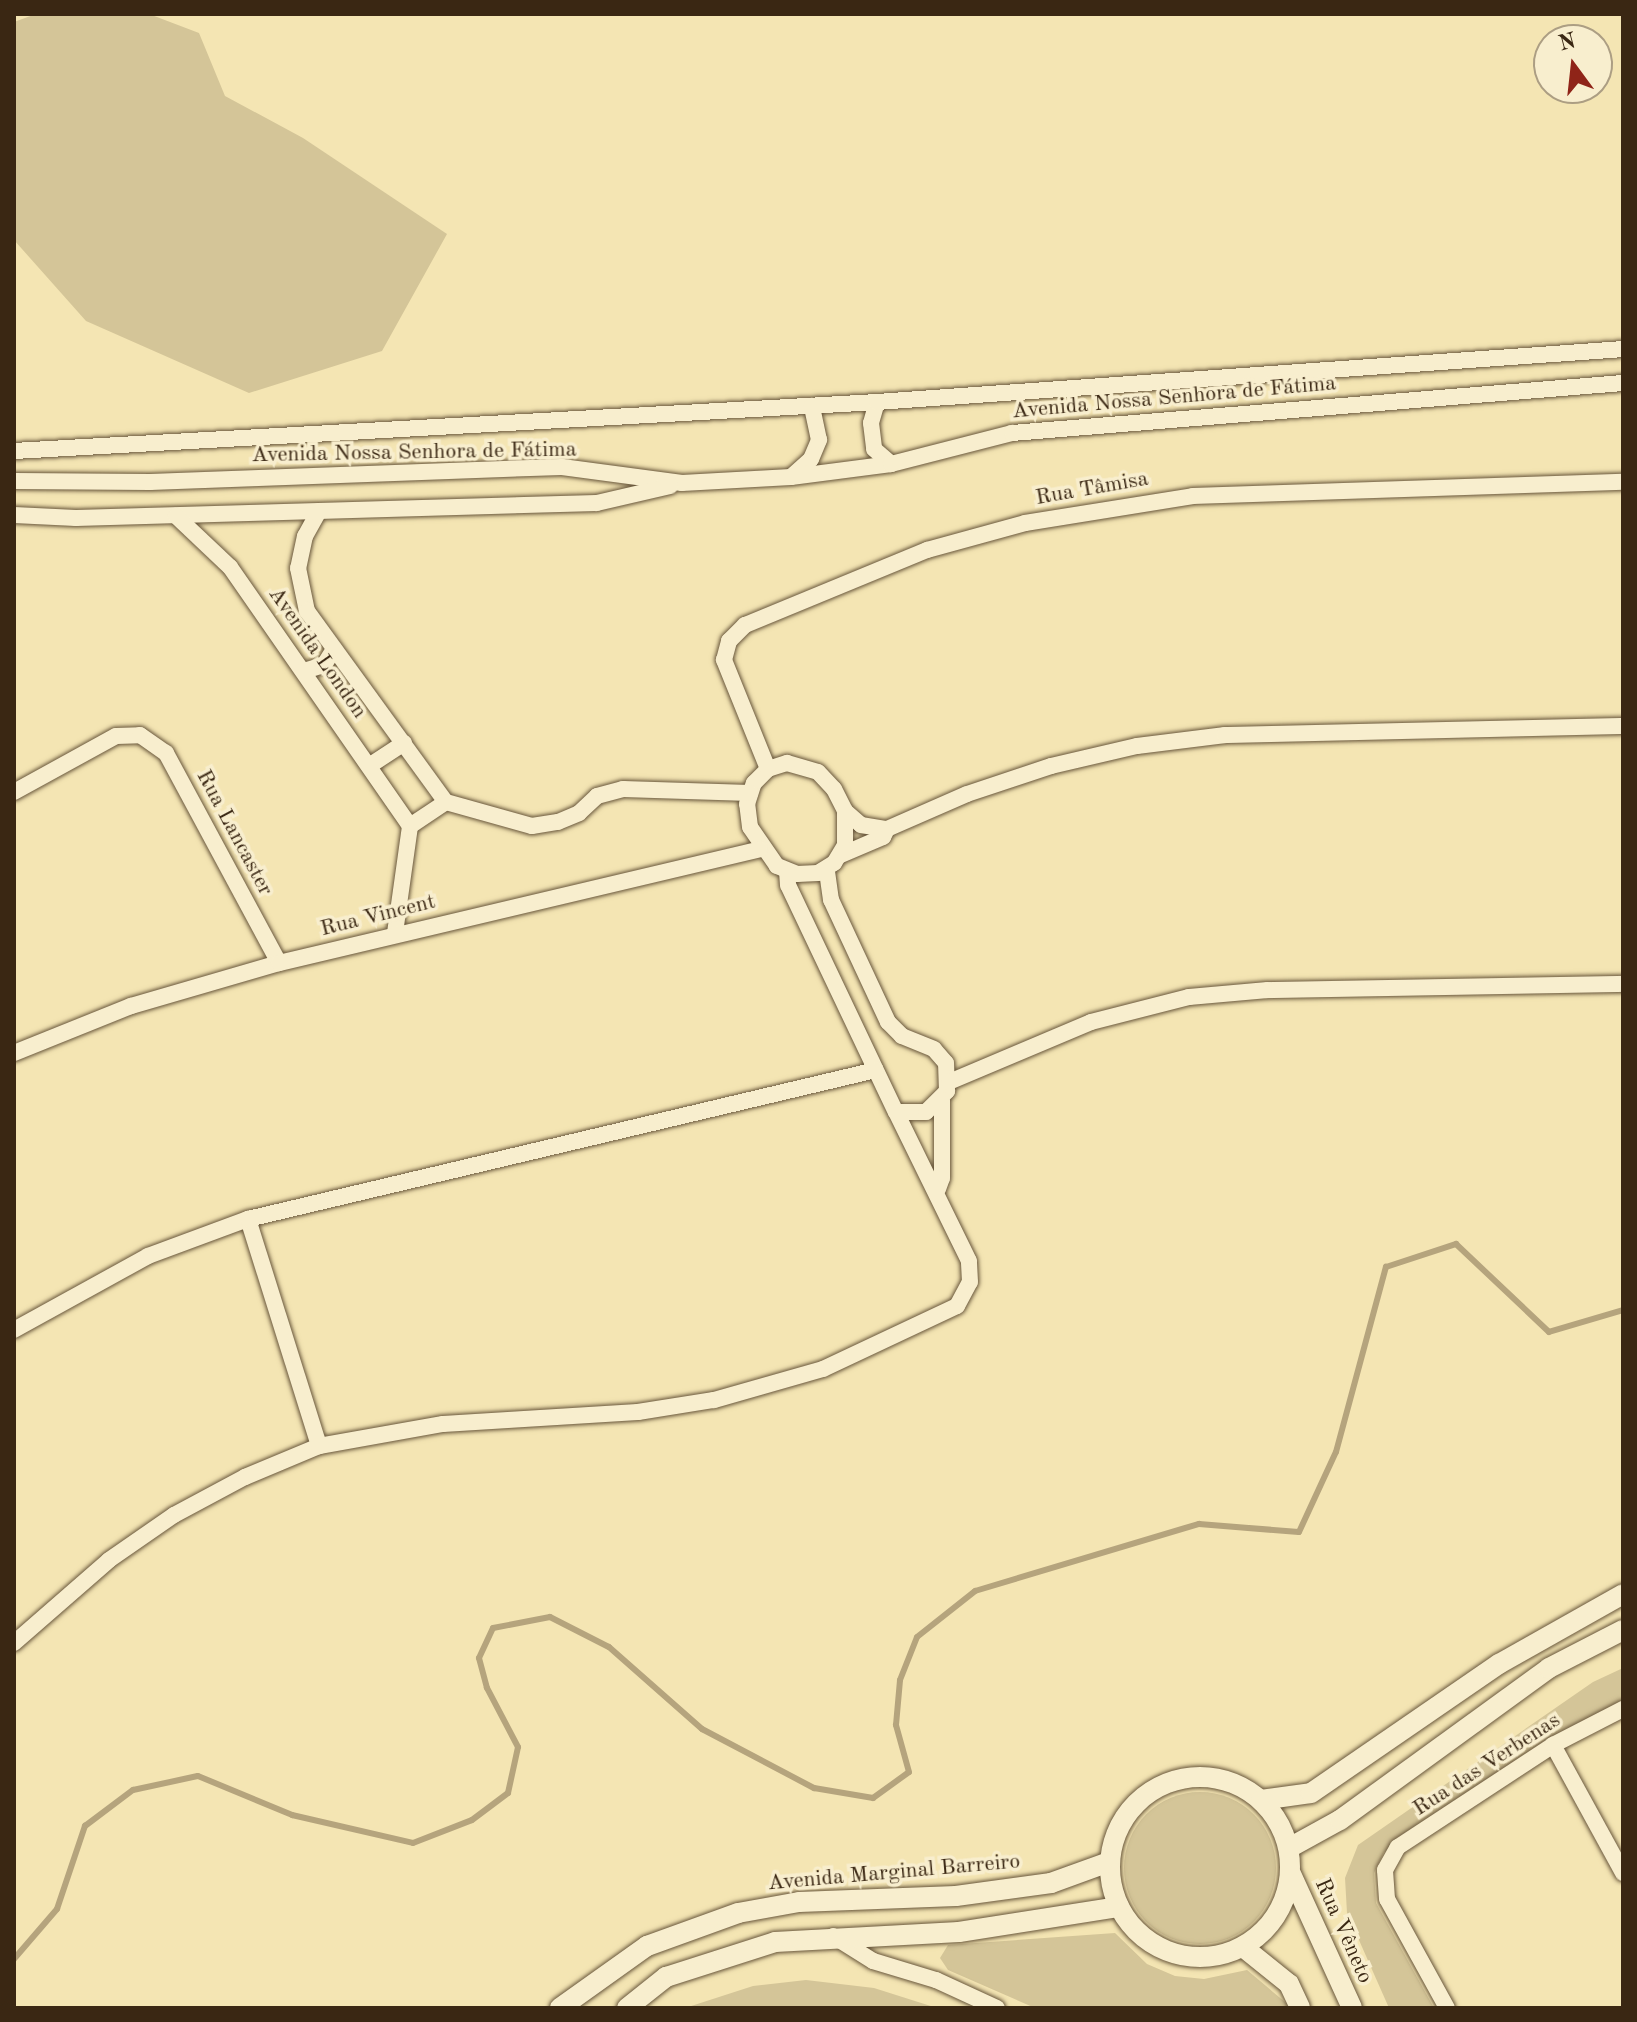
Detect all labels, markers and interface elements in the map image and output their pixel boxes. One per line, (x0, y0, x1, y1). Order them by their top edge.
north arrow (1533, 24, 1613, 104)
text: N (1556, 30, 1578, 56)
street label: Avenida Nossa Senhora de Fátima (1011, 371, 1337, 425)
street label: Avenida Nossa Senhora de Fátima (251, 437, 577, 469)
street label: Rua Tâmisa (1034, 466, 1150, 512)
street label: Avenida London (262, 582, 372, 724)
street label: Rua Lancaster (190, 765, 278, 901)
street label: Rua Vincent (318, 889, 438, 943)
street label: Rua das Verbenas (1408, 1708, 1566, 1822)
street label: Avenida Marginal Barreiro (767, 1849, 1021, 1897)
street label: Rua Vêneto (1308, 1874, 1378, 1988)

